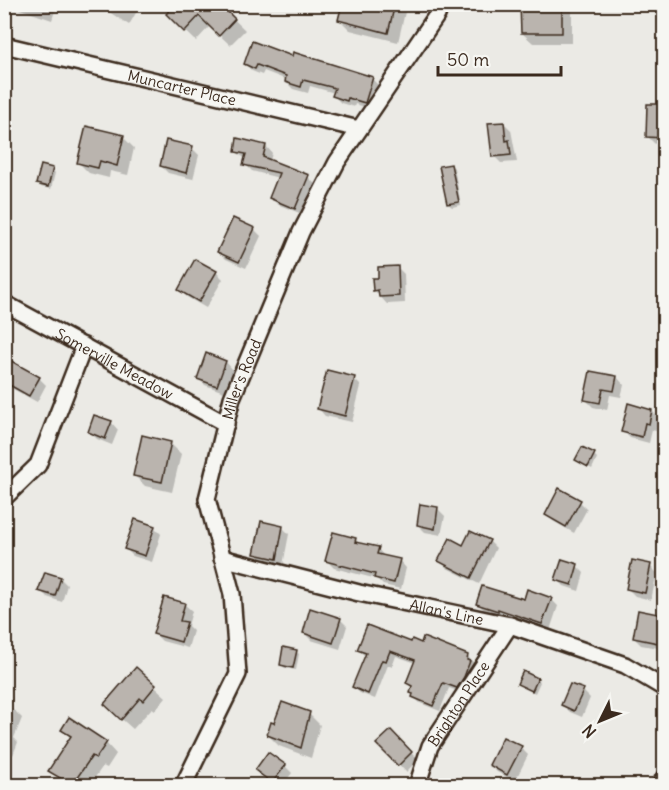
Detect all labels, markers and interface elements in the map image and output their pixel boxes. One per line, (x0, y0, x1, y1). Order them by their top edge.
scale bar (438, 39, 561, 77)
text: 50 m (447, 48, 489, 71)
street label: Muncarter Place (126, 65, 238, 109)
street label: Somerville Meadow (53, 324, 177, 403)
street label: Miller's Road (218, 336, 265, 421)
street label: Allan's Line (408, 595, 485, 629)
street label: Brighton Place (423, 657, 493, 750)
north arrow (570, 691, 630, 751)
text: N (578, 720, 600, 742)

